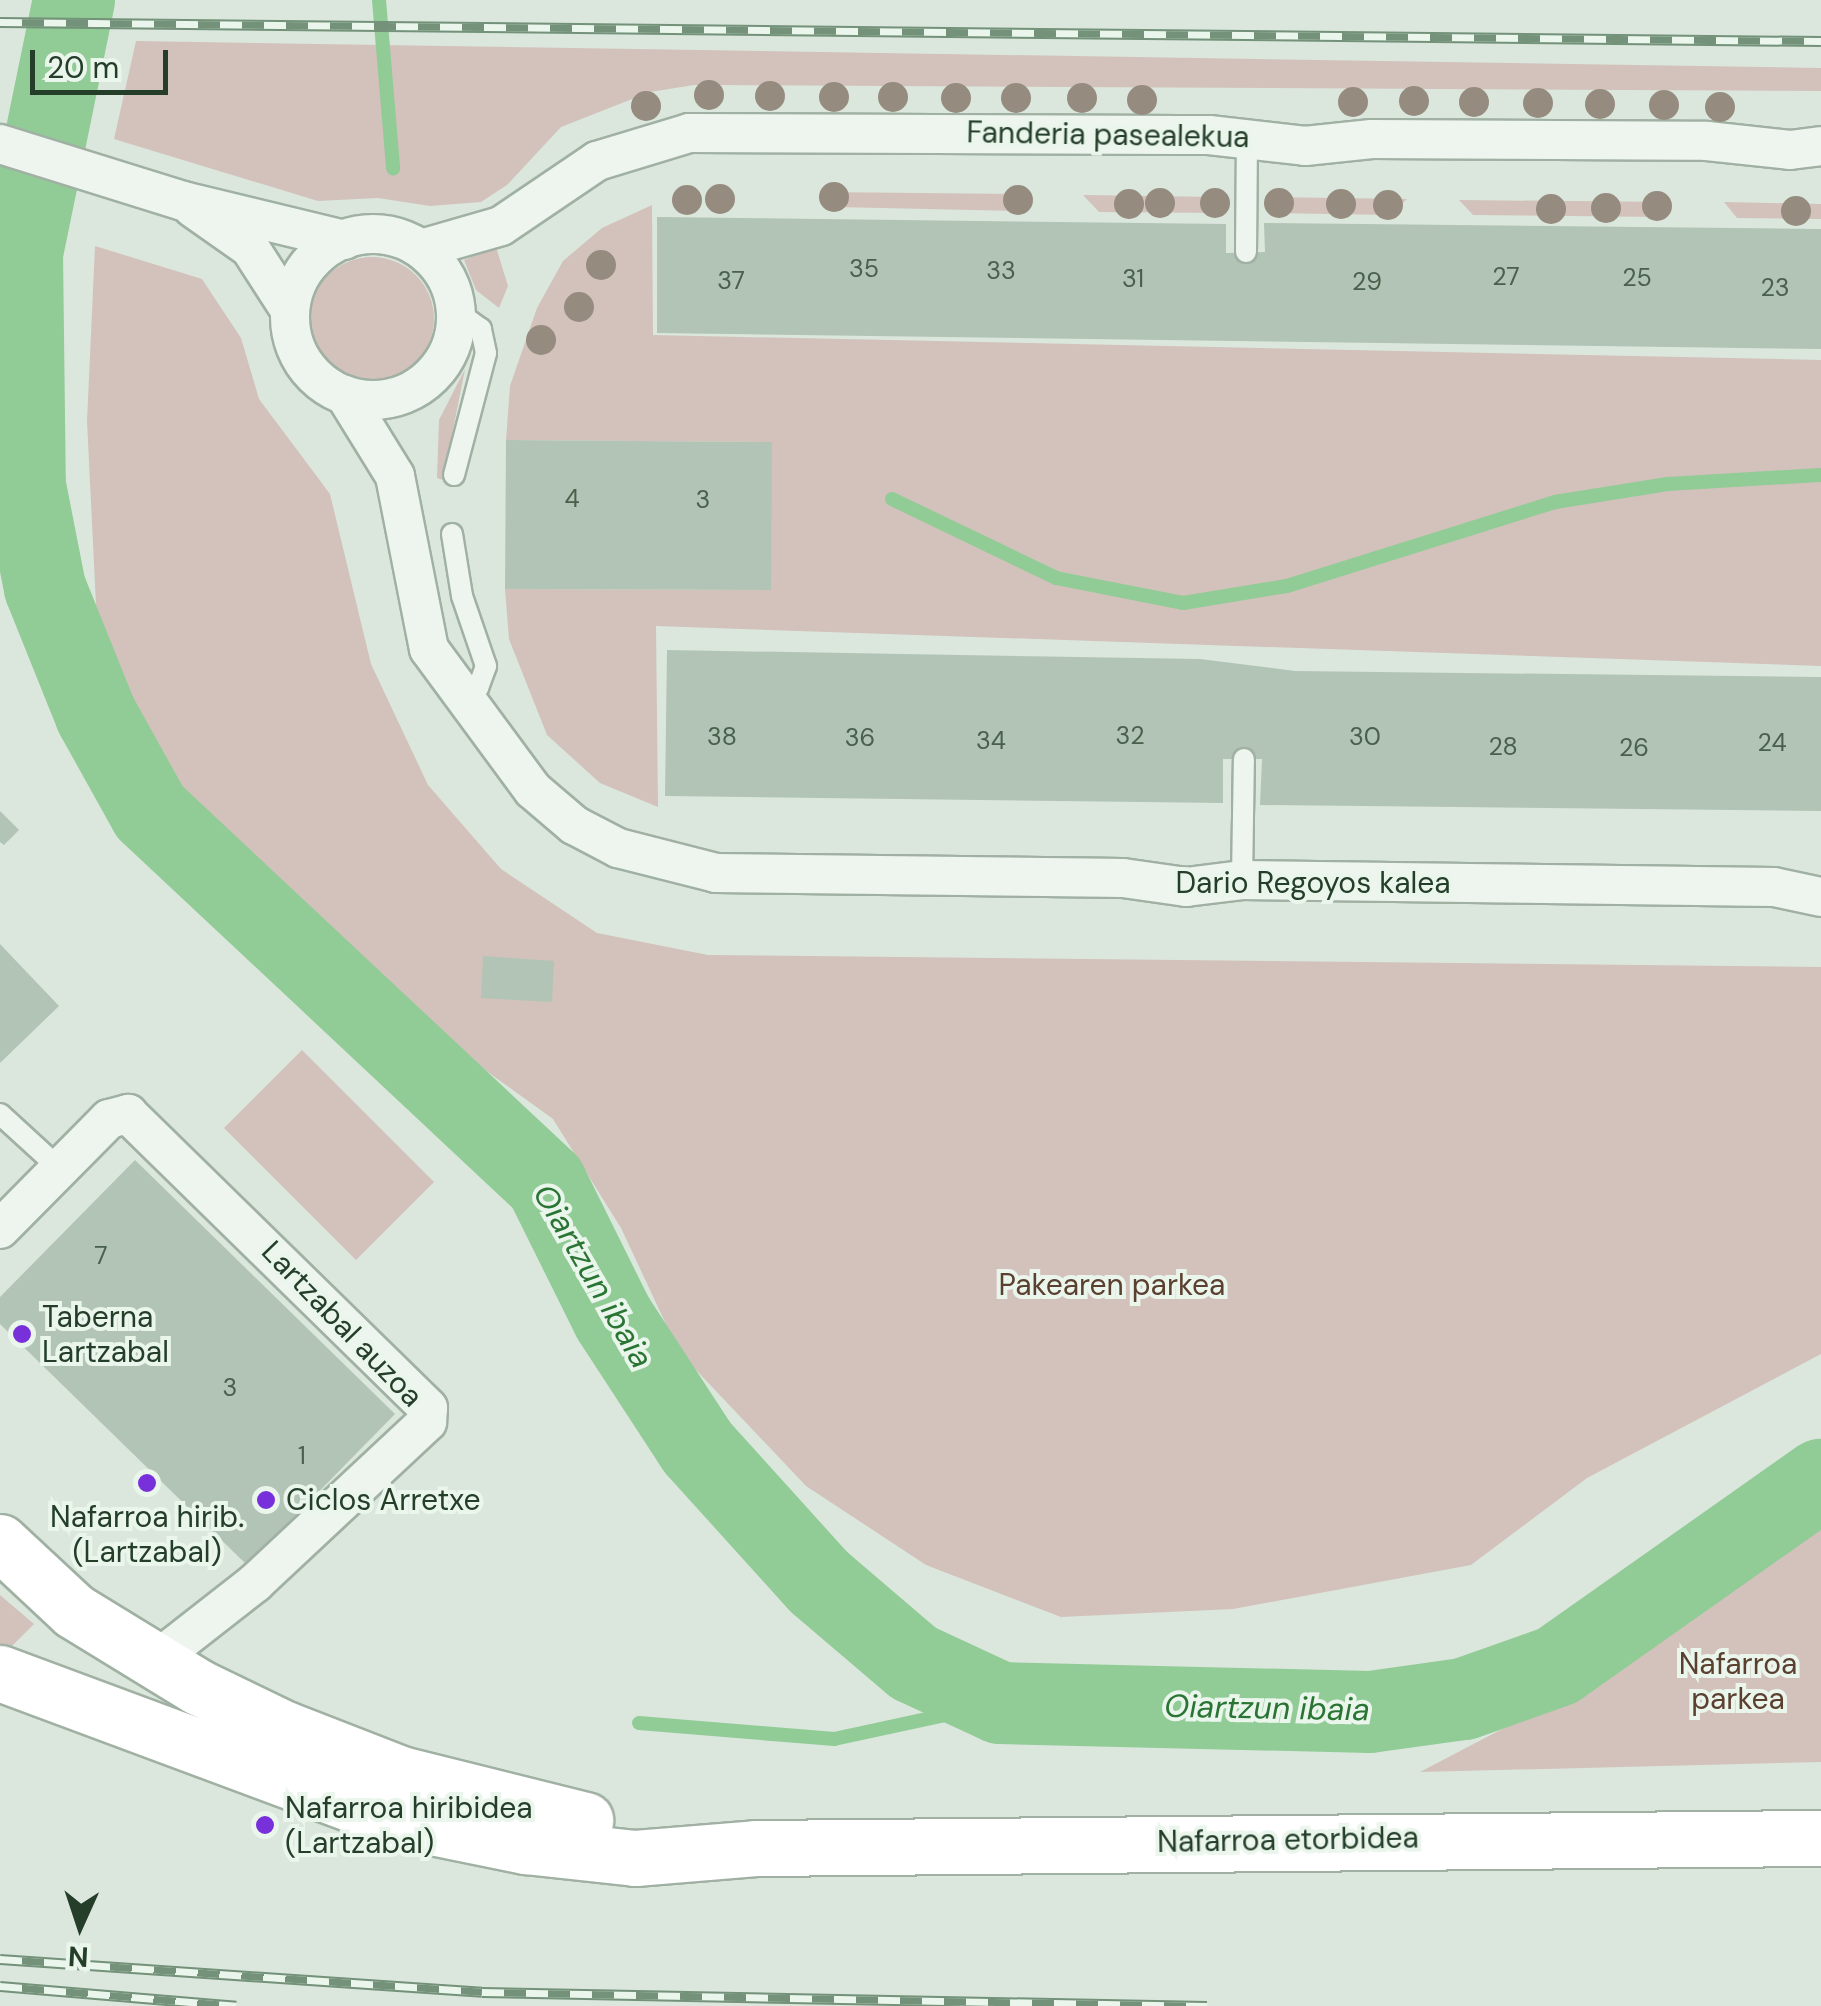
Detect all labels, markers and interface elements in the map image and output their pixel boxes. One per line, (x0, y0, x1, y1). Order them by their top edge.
scale bar (35, 30, 172, 92)
text: 20 m (47, 48, 119, 87)
street label: Fanderia pasealekua (966, 115, 1250, 155)
house number: 35 (849, 254, 879, 284)
house number: 33 (986, 256, 1016, 286)
house number: 27 (1492, 262, 1520, 292)
house number: 25 (1622, 263, 1652, 293)
house number: 31 (1122, 264, 1144, 294)
house number: 37 (717, 266, 745, 296)
house number: 29 (1352, 267, 1382, 297)
house number: 23 (1760, 273, 1790, 303)
house number: 4 (564, 484, 580, 514)
house number: 3 (696, 485, 710, 515)
house number: 32 (1115, 721, 1145, 751)
house number: 38 (707, 722, 737, 752)
house number: 30 (1349, 722, 1381, 752)
house number: 36 (845, 723, 875, 753)
house number: 34 (976, 726, 1006, 756)
house number: 24 (1757, 728, 1787, 758)
house number: 28 (1488, 732, 1518, 762)
house number: 26 (1619, 733, 1649, 763)
street label: Dario Regoyos kalea (1175, 865, 1451, 901)
water label: Oiartzun ibaia (525, 1177, 661, 1375)
street label: Lartzabal auzoa (254, 1234, 430, 1414)
house number: 7 (94, 1241, 108, 1271)
park label: Pakearen parkea (999, 1267, 1225, 1303)
place label: Taberna Lartzabal (42, 1299, 169, 1370)
marker: Taberna Lartzabal (11, 1323, 33, 1345)
house number: 3 (223, 1373, 237, 1403)
house number: 1 (298, 1441, 306, 1471)
marker: Nafarroa hirib. (Lartzabal) (136, 1472, 158, 1494)
place label: Ciclos Arretxe (286, 1482, 481, 1518)
marker: Ciclos Arretxe (255, 1489, 277, 1511)
place label: Nafarroa hirib. (Lartzabal) (50, 1499, 244, 1570)
park label: Nafarroa parkea (1679, 1646, 1797, 1716)
water label: Oiartzun ibaia (1164, 1687, 1370, 1729)
place label: Nafarroa hiribidea (Lartzabal) (285, 1790, 533, 1860)
marker: Nafarroa hiribidea (Lartzabal) (254, 1814, 276, 1836)
street label: Nafarroa etorbidea (1157, 1820, 1419, 1860)
north arrow (30, 1876, 130, 1976)
text: N (67, 1937, 90, 1975)

